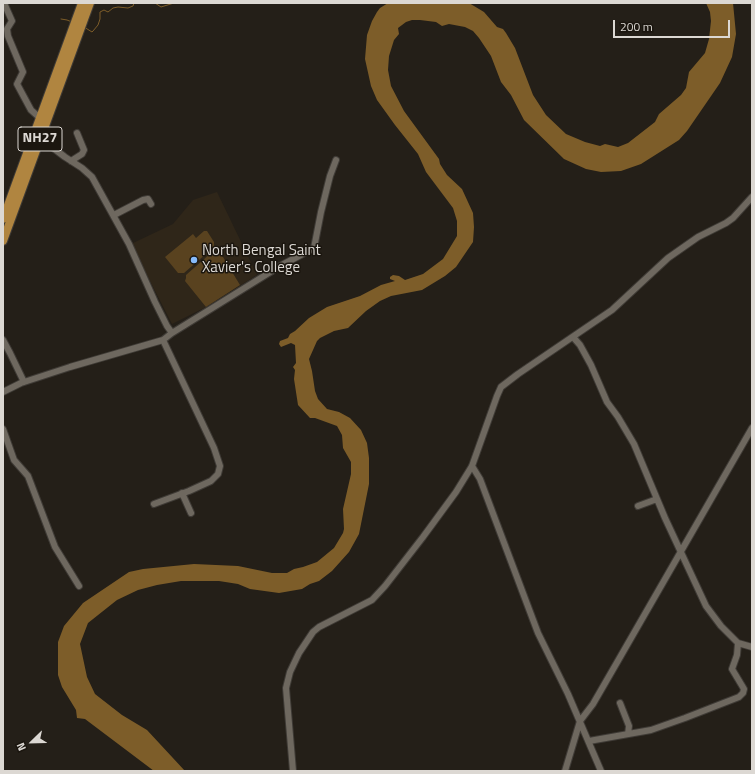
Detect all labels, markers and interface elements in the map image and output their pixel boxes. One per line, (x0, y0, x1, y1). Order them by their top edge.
scale bar (615, 12, 732, 38)
text: 200 m (620, 17, 653, 36)
road number: NH27 (18, 127, 62, 151)
place label: North Bengal Saint Xavier's College (202, 242, 321, 277)
marker: North Bengal Saint Xavier's College (189, 255, 199, 265)
north arrow (12, 722, 52, 762)
text: N (12, 740, 30, 753)

